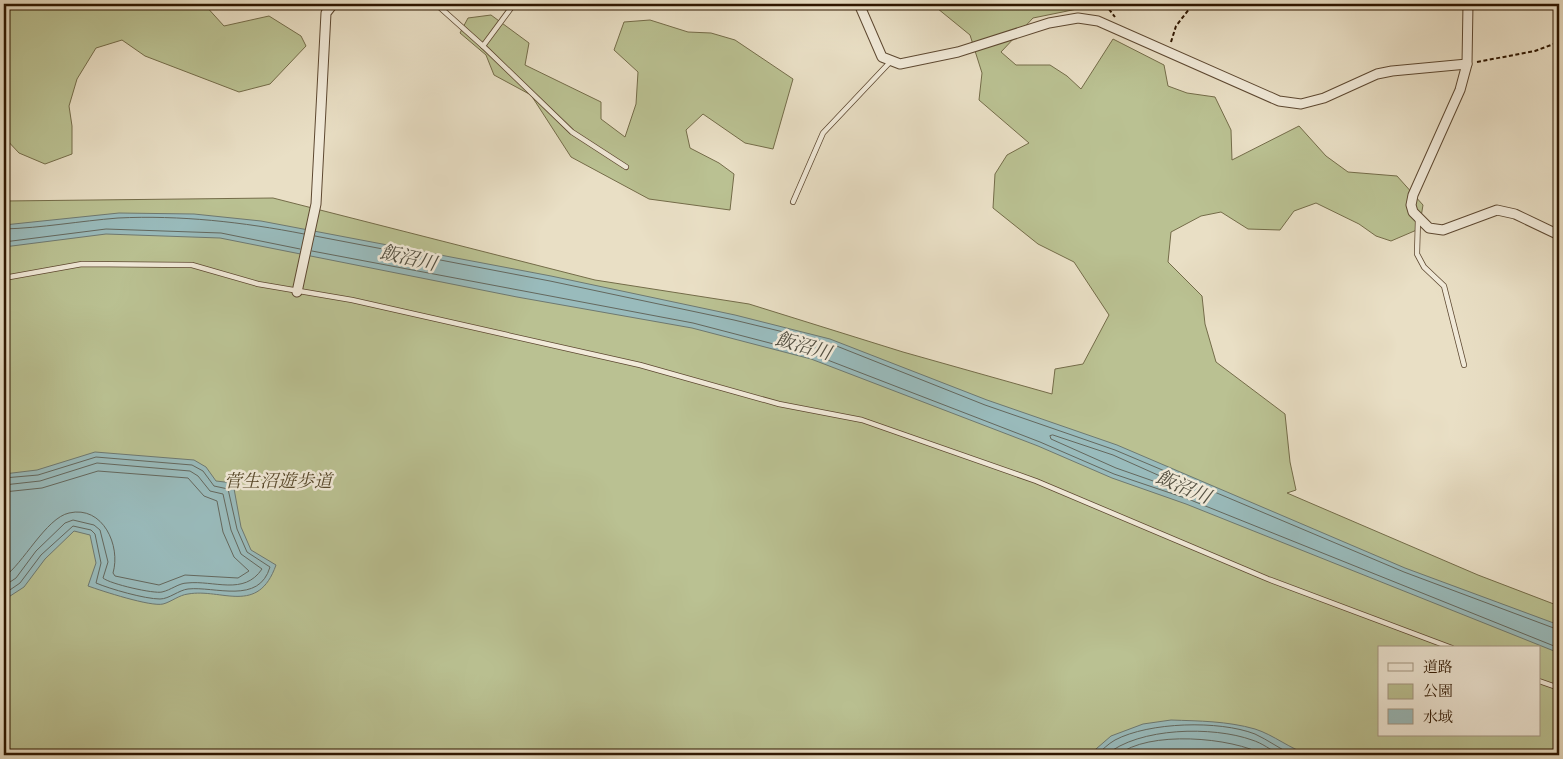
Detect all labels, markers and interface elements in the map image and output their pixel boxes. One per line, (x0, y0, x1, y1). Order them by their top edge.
water label: 飯沼川 (377, 240, 441, 279)
water label: 飯沼川 (772, 327, 836, 368)
water label: 飯沼川 (1152, 465, 1216, 512)
park label: 菅生沼遊歩道 (224, 470, 335, 495)
legend (1378, 646, 1540, 736)
text: 道路 (1423, 658, 1453, 679)
text: 公園 (1423, 682, 1453, 703)
text: 水域 (1423, 708, 1453, 729)

